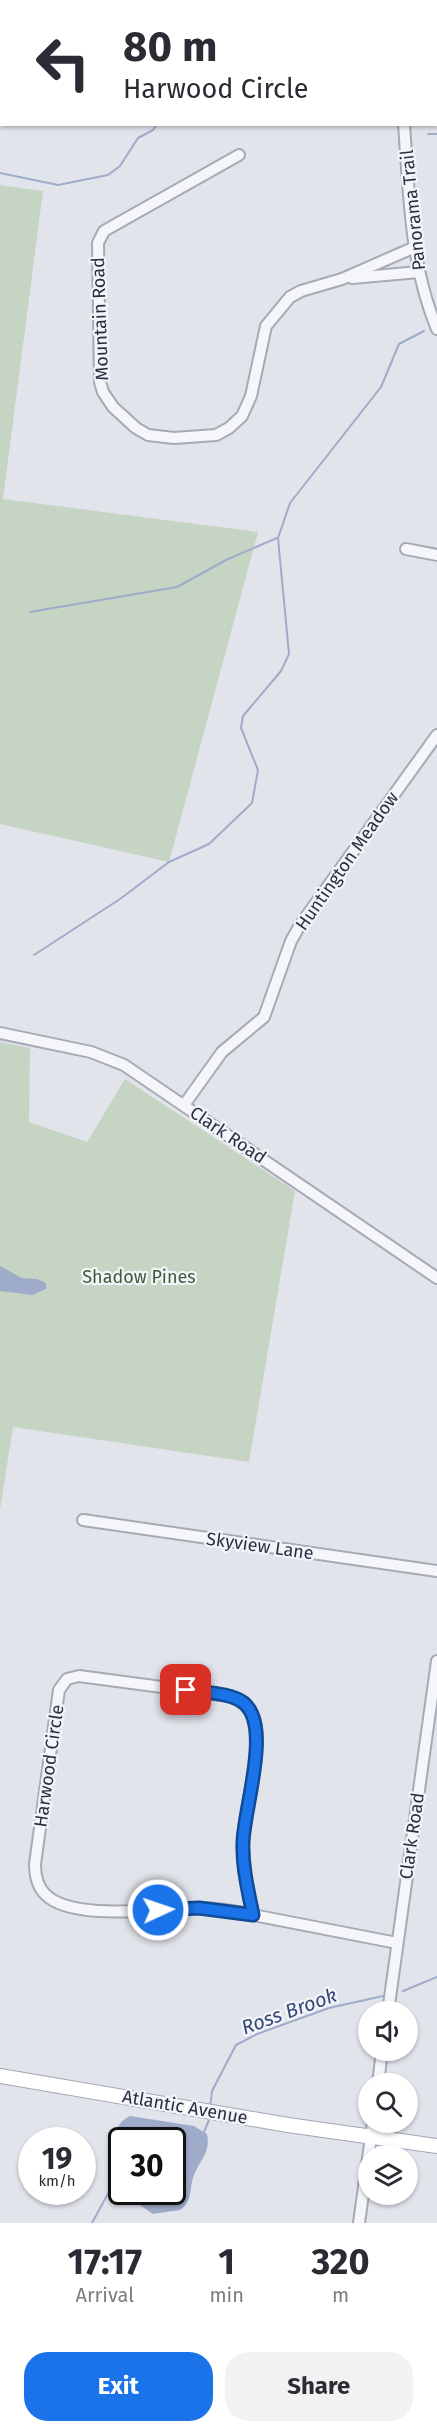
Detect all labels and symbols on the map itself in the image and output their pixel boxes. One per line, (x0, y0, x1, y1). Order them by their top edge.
street label: Panorama Trail (396, 148, 430, 272)
street label: Mountain Road (87, 257, 113, 381)
street label: Huntington Meadow (291, 787, 403, 935)
street label: Clark Road (186, 1101, 270, 1169)
park label: Shadow Pines (82, 1266, 196, 1288)
street label: Skyview Lane (205, 1528, 315, 1564)
pin (160, 1664, 211, 1715)
street label: Harwood Circle (30, 1703, 68, 1829)
street label: Clark Road (395, 1791, 429, 1881)
position arrow (126, 1878, 190, 1942)
water label: Ross Brook (238, 1983, 340, 2039)
street label: Atlantic Avenue (121, 2085, 249, 2129)
speed limit sign: 30 (108, 2127, 186, 2205)

